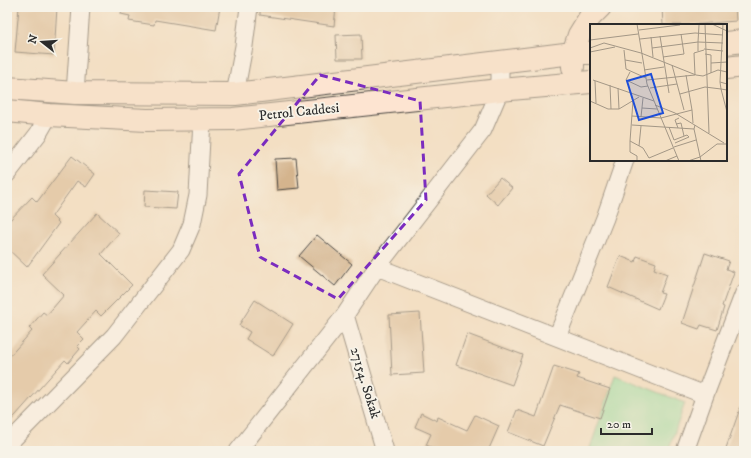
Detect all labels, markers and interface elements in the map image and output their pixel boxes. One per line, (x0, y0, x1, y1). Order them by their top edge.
north arrow (22, 22, 62, 62)
inset map (590, 24, 727, 161)
text: N (25, 33, 41, 46)
street label: Petrol Caddesi (258, 99, 340, 125)
street label: 27154. Sokak (346, 345, 384, 421)
scale bar (601, 410, 652, 436)
text: 20 m (607, 417, 631, 432)

